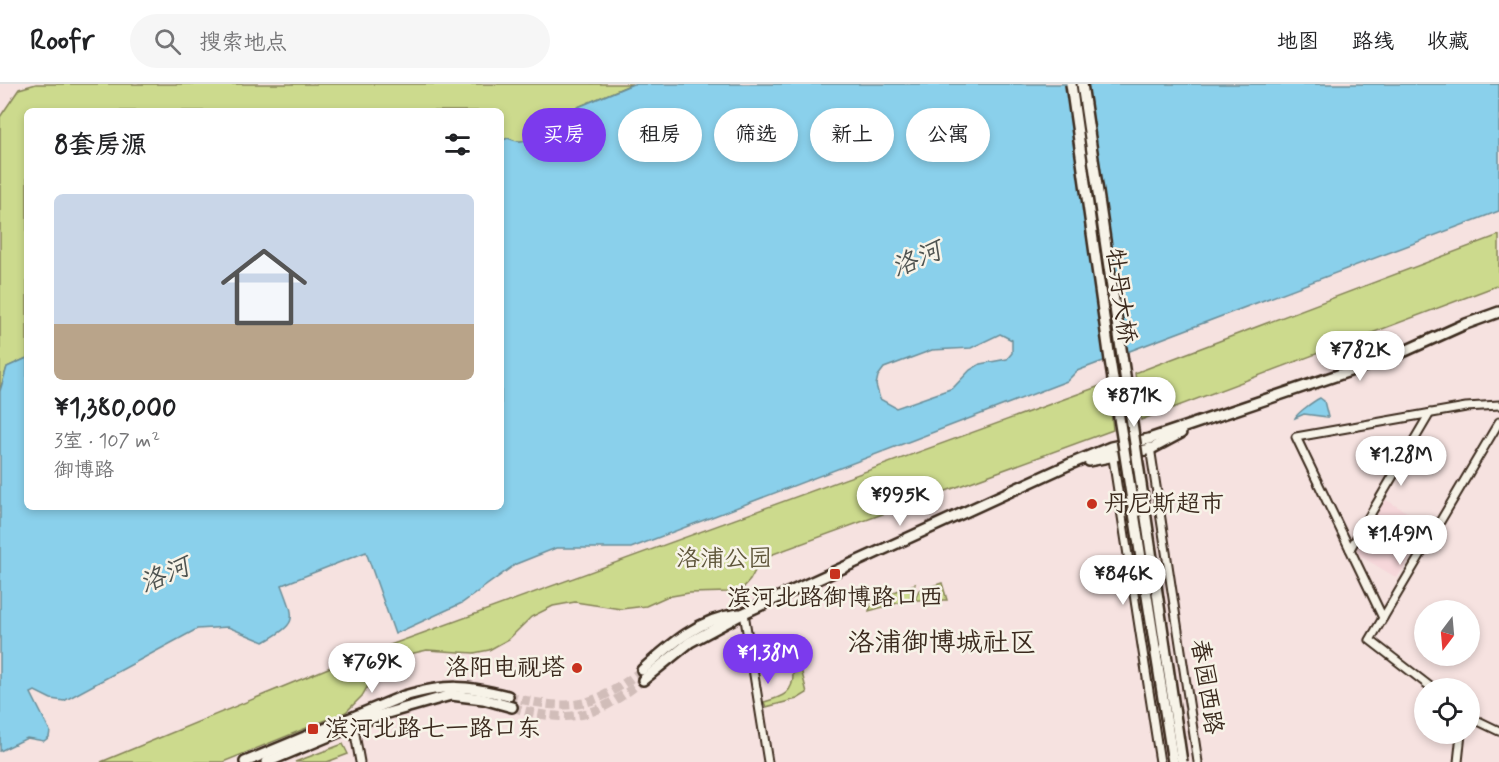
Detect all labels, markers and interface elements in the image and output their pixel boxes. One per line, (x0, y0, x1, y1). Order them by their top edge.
search box (130, 14, 550, 68)
text: Roofr (30, 23, 94, 60)
icon: search (151, 25, 184, 58)
text: 地图 (1277, 28, 1319, 56)
text: 路线 (1352, 28, 1394, 56)
text: 收藏 (1427, 28, 1469, 56)
text: 搜索地点 (199, 29, 287, 57)
chip: 买房 (522, 108, 606, 162)
chip: 租房 (618, 108, 702, 162)
chip: 筛选 (714, 108, 798, 162)
chip: 新上 (810, 108, 894, 162)
chip: 公寓 (906, 108, 990, 162)
icon: filters (441, 128, 474, 161)
text: 8套房源 (54, 129, 147, 163)
icon: home (210, 233, 318, 341)
water label: 洛河 (886, 233, 951, 286)
street label: 牡丹大桥 (1098, 246, 1142, 346)
pin: ¥782K (1318, 331, 1402, 382)
text: ¥782K (1330, 337, 1390, 364)
pin: ¥871K (1092, 377, 1176, 428)
text: ¥871K (1107, 383, 1161, 410)
text: ¥1,380,000 (54, 392, 176, 426)
text: 3室 · 107 m² (54, 428, 160, 455)
pin: ¥1.28M (1352, 436, 1450, 487)
text: ¥1.28M (1370, 442, 1432, 469)
text: 御博路 (54, 457, 114, 484)
pin: ¥995K (858, 476, 942, 527)
text: ¥995K (871, 482, 929, 509)
place label: 丹尼斯超市 (1104, 489, 1224, 520)
marker: 丹尼斯超市 (1085, 497, 1099, 511)
pin: ¥1.49M (1351, 515, 1449, 566)
text: ¥1.49M (1367, 521, 1433, 548)
park label: 洛浦公园 (676, 544, 772, 575)
water label: 洛河 (134, 549, 199, 602)
pin: ¥846K (1081, 555, 1165, 606)
text: ¥846K (1094, 561, 1152, 588)
marker: 滨河北路御博路口西 (828, 567, 842, 581)
place label: 滨河北路御博路口西 (727, 583, 943, 614)
north arrow (1414, 600, 1480, 666)
map controls (1414, 600, 1480, 744)
district label: 洛浦御博城社区 (848, 626, 1037, 661)
pin: ¥1.38M (719, 634, 817, 685)
street label: 春园西路 (1183, 637, 1229, 737)
text: ¥1.38M (737, 640, 799, 667)
pin: ¥769K (330, 643, 414, 694)
text: ¥769K (342, 649, 402, 676)
place label: 洛阳电视塔 (445, 653, 565, 684)
marker: 洛阳电视塔 (570, 661, 584, 675)
button: locate (1414, 678, 1480, 744)
place label: 滨河北路七一路口东 (325, 714, 541, 745)
marker: 滨河北路七一路口东 (306, 722, 320, 736)

